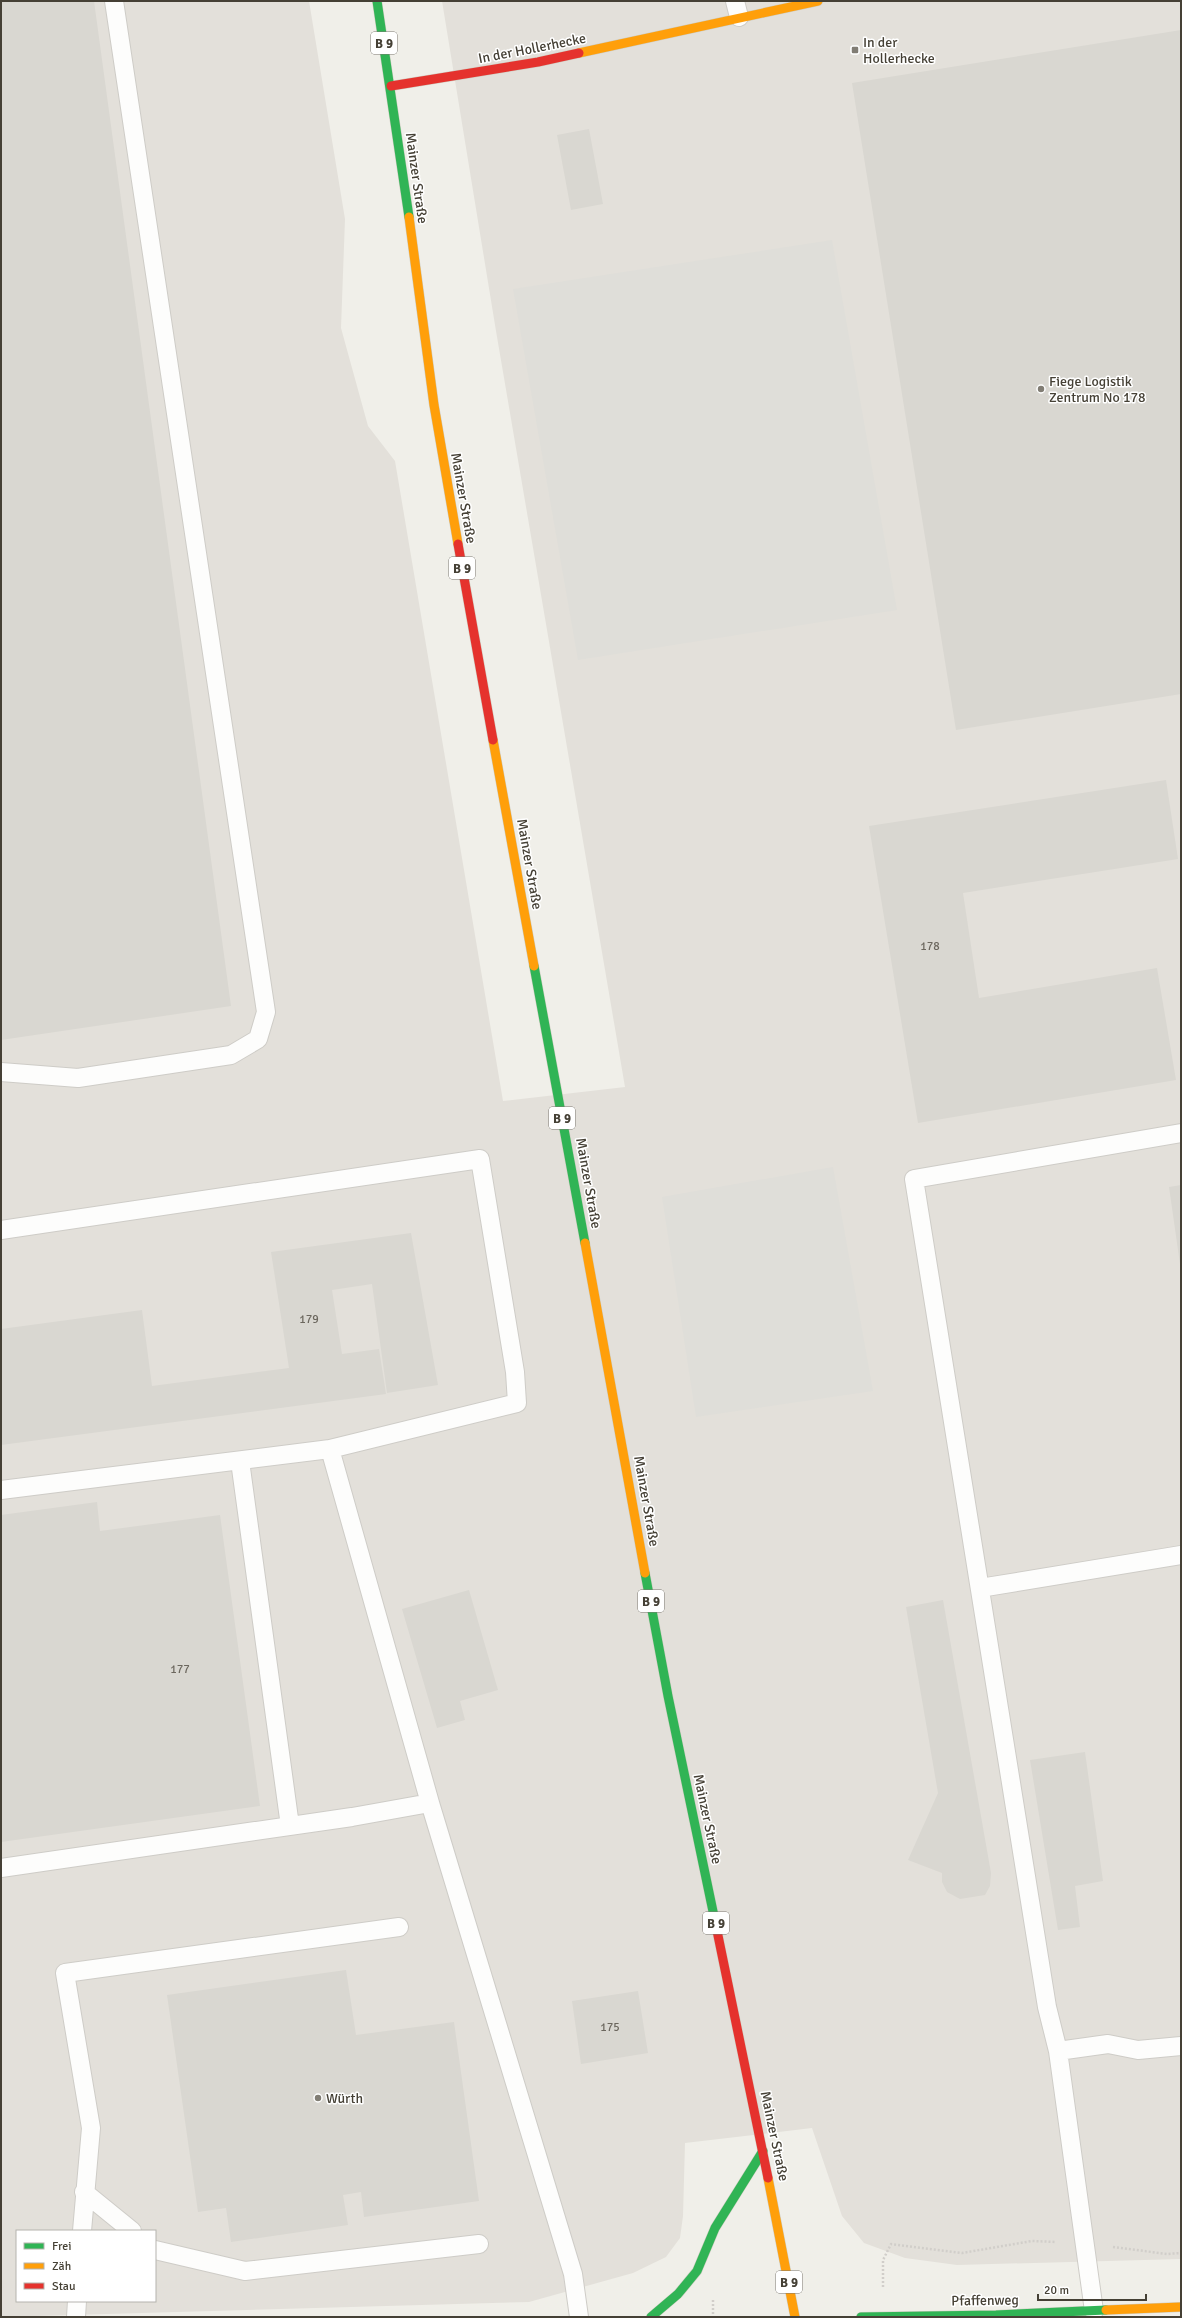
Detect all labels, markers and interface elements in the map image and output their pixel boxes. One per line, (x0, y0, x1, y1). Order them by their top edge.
street label: In der Hollerhecke (477, 30, 587, 67)
road number: B 9 (371, 32, 397, 54)
place label: In der Hollerhecke (863, 34, 935, 67)
marker: In der Hollerhecke (850, 45, 860, 55)
street label: Mainzer Straße (402, 131, 431, 225)
place label: Fiege Logistik Zentrum No 178 (1049, 373, 1146, 406)
marker: Fiege Logistik Zentrum No 178 (1036, 384, 1046, 394)
street label: Mainzer Straße (447, 451, 480, 545)
road number: B 9 (449, 557, 475, 579)
street label: Mainzer Straße (513, 817, 546, 911)
house number: 178 (920, 939, 940, 954)
road number: B 9 (549, 1107, 575, 1129)
street label: Mainzer Straße (572, 1136, 605, 1230)
house number: 179 (299, 1312, 319, 1327)
street label: Mainzer Straße (630, 1454, 663, 1548)
road number: B 9 (638, 1590, 664, 1612)
house number: 177 (170, 1662, 190, 1677)
street label: Mainzer Straße (690, 1772, 725, 1866)
road number: B 9 (703, 1912, 729, 1934)
house number: 175 (600, 2020, 620, 2035)
street label: Mainzer Straße (757, 2089, 792, 2183)
place label: Würth (326, 2090, 363, 2107)
marker: Würth (313, 2093, 323, 2103)
legend (16, 2230, 156, 2302)
text: Frei (52, 2239, 71, 2254)
text: Zäh (52, 2259, 71, 2274)
road number: B 9 (776, 2271, 802, 2293)
scale bar (1038, 2276, 1146, 2302)
text: Stau (52, 2279, 76, 2294)
text: 20 m (1044, 2283, 1069, 2298)
street label: Pfaffenweg (951, 2291, 1019, 2310)

